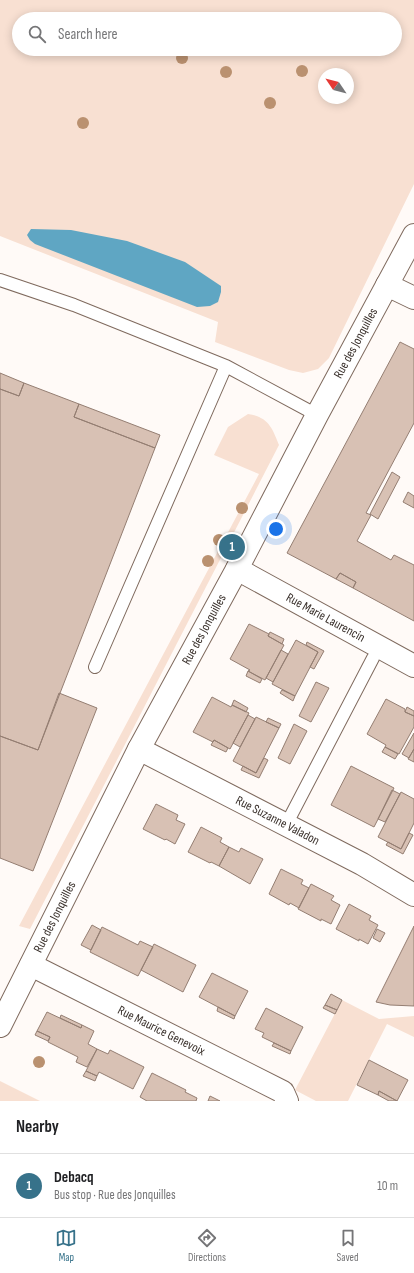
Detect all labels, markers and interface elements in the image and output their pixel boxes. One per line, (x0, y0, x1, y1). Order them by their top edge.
search box (12, 12, 402, 56)
icon: search (26, 23, 48, 45)
text: Search here (58, 25, 118, 44)
north arrow (318, 68, 354, 104)
street label: Rue des Jonquilles (330, 305, 381, 381)
your location (266, 519, 286, 539)
pin: 1 (219, 532, 245, 562)
street label: Rue Marie Laurencin (283, 589, 368, 646)
street label: Rue des Jonquilles (178, 591, 230, 668)
street label: Rue Suzanne Valadon (233, 792, 322, 849)
street label: Rue des Jonquilles (30, 878, 79, 955)
street label: Rue Maurice Genevoix (115, 1002, 208, 1059)
text: Nearby (16, 1117, 59, 1137)
text: Debacq (54, 1168, 94, 1187)
text: 1 (26, 1178, 32, 1194)
text: 10 m (377, 1178, 398, 1194)
text: Bus stop · Rue des Jonquilles (54, 1187, 176, 1203)
tab: Map (55, 1227, 77, 1264)
tab: Directions (188, 1227, 226, 1264)
tab: Saved (337, 1227, 359, 1264)

